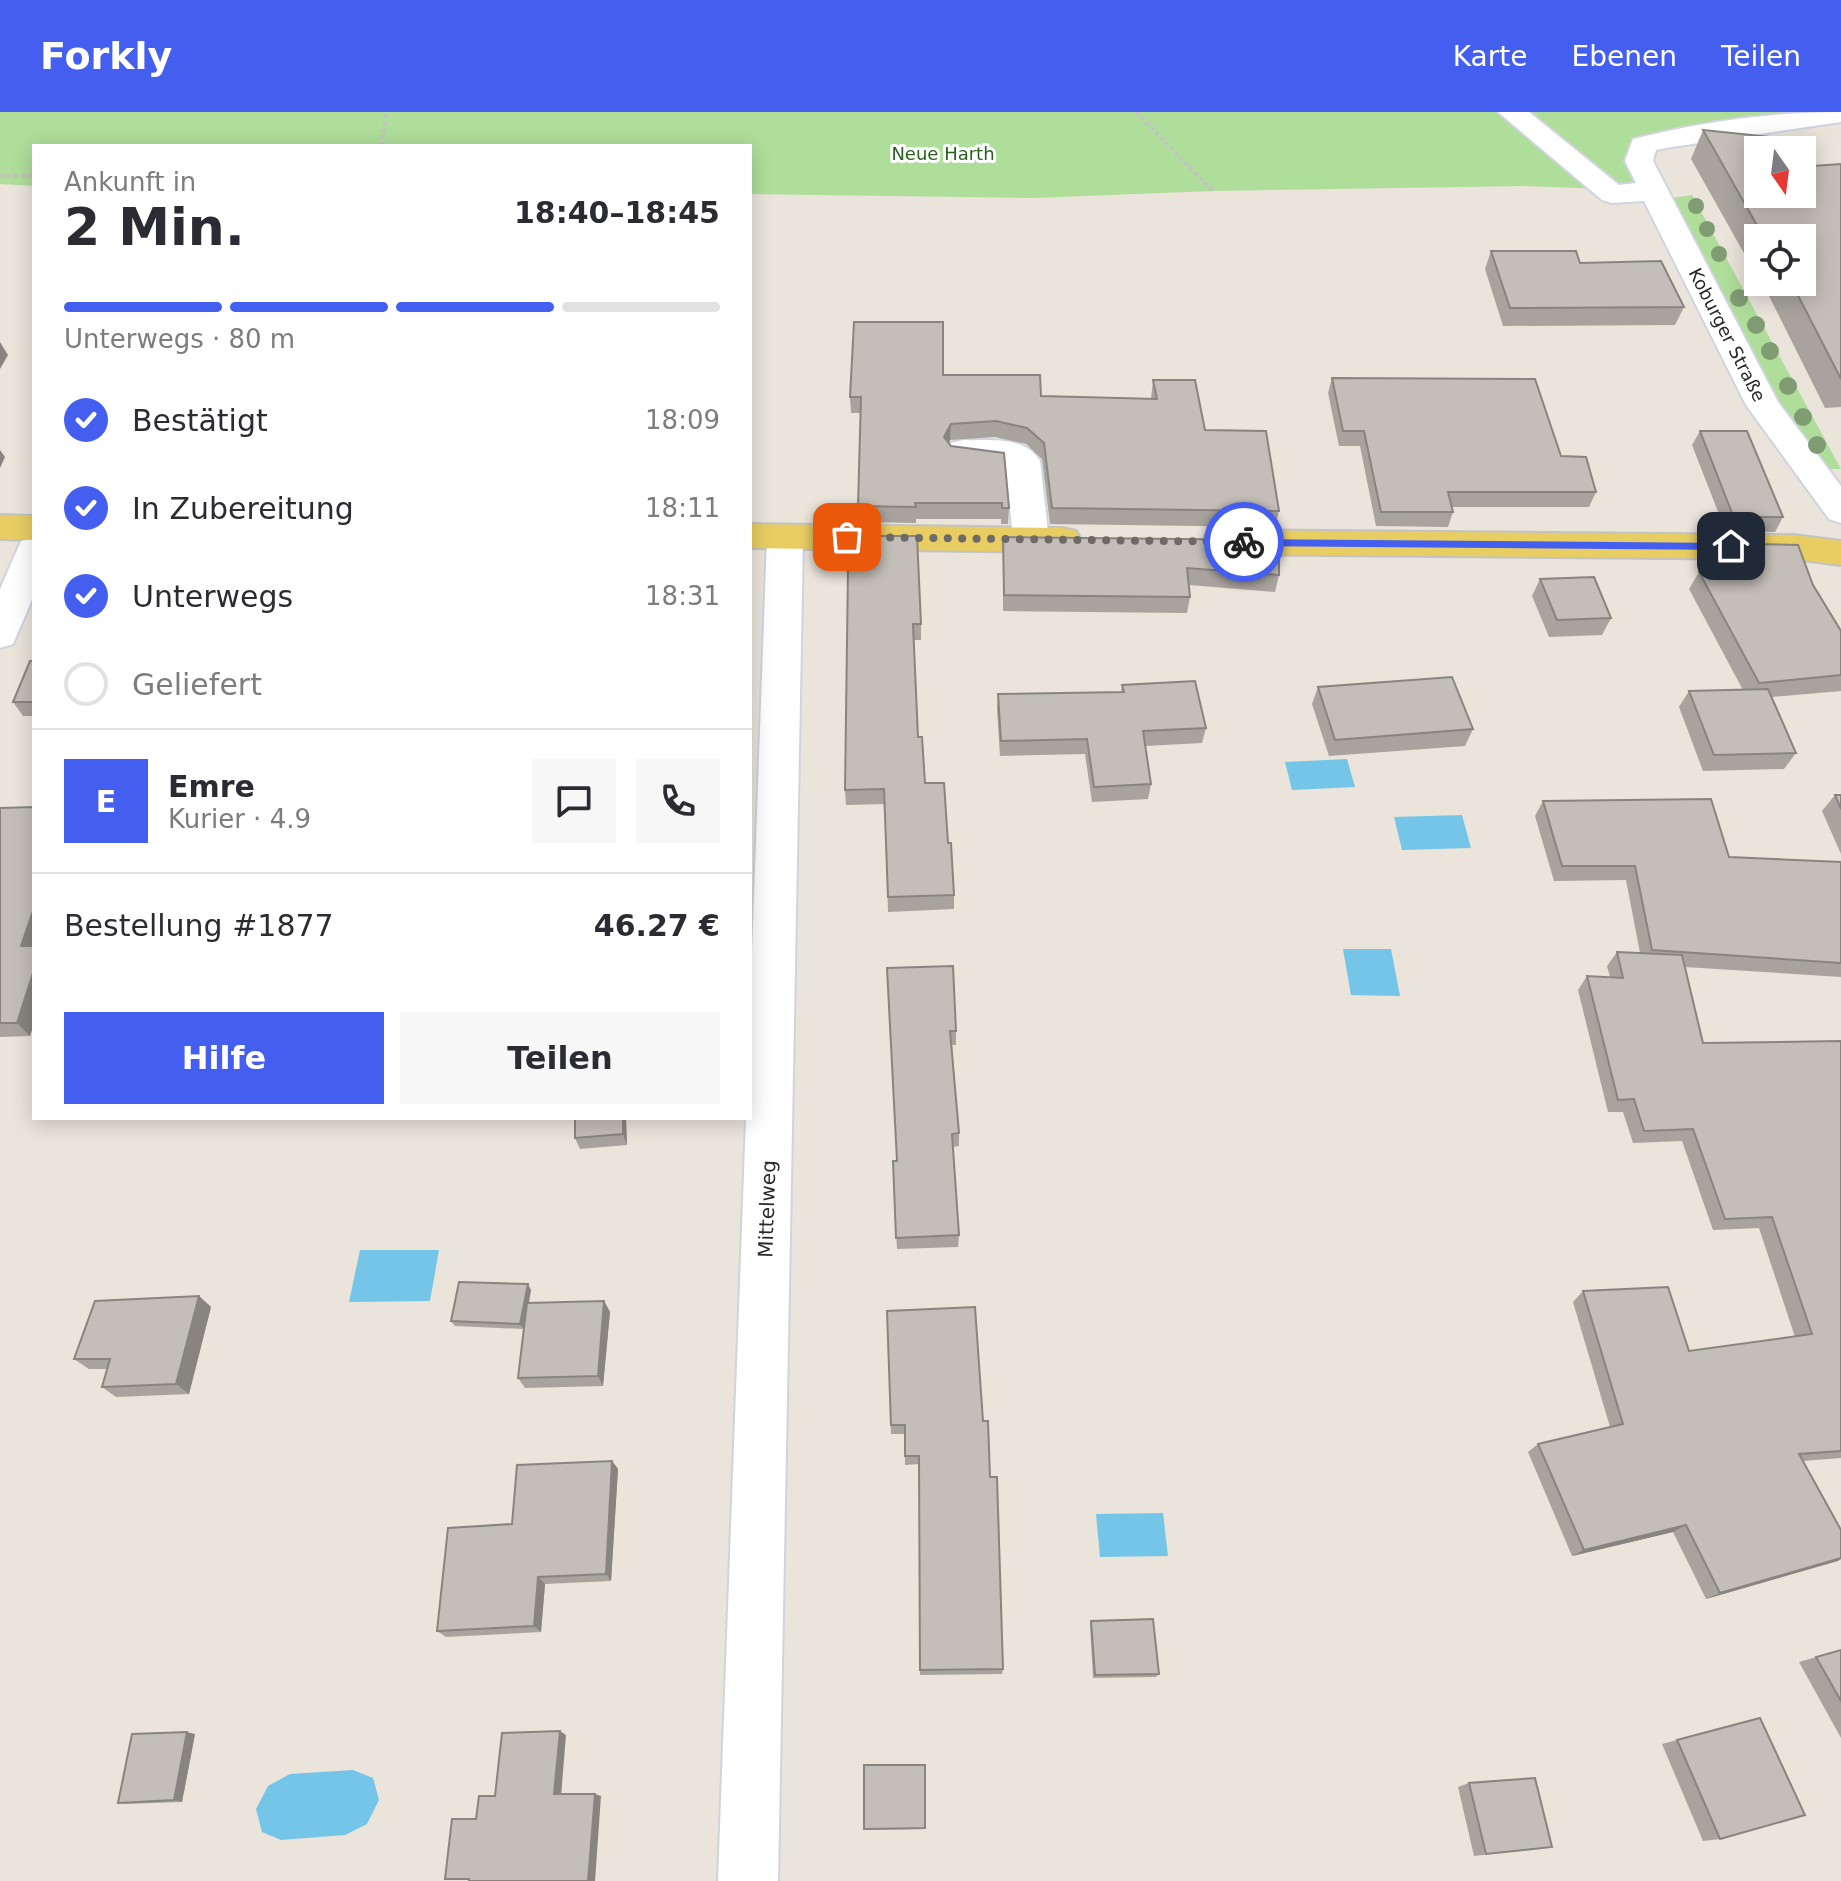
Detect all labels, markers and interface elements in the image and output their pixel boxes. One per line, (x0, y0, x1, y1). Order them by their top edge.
text: Forkly (40, 34, 172, 78)
text: Karte (1453, 40, 1527, 73)
text: Ebenen (1571, 40, 1677, 73)
text: Teilen (1721, 40, 1801, 73)
north arrow (1744, 136, 1816, 208)
map controls (1744, 136, 1816, 296)
park label: Neue Harth (891, 143, 995, 164)
text: Ankunft in (64, 167, 196, 197)
text: 18:40–18:45 (514, 195, 720, 230)
text: 2 Min. (64, 197, 245, 257)
button: locate (1744, 224, 1816, 296)
street label: Koburger Straße (1685, 265, 1770, 405)
text: Unterwegs · 80 m (64, 324, 295, 354)
icon: check (64, 398, 108, 442)
text: Bestätigt (132, 403, 268, 438)
text: 18:09 (645, 405, 720, 435)
icon: check (64, 486, 108, 530)
text: In Zubereitung (132, 491, 354, 526)
text: 18:11 (645, 493, 720, 523)
courier (1204, 502, 1284, 582)
pin (813, 503, 881, 571)
pin (1697, 512, 1765, 580)
icon: bag (825, 515, 869, 559)
icon: bike (1222, 520, 1266, 564)
icon: home (1709, 524, 1753, 568)
icon: check (64, 574, 108, 618)
text: Unterwegs (132, 579, 293, 614)
text: 18:31 (645, 581, 720, 611)
text: Geliefert (132, 667, 262, 702)
button: chat (532, 759, 616, 843)
button: phone (636, 759, 720, 843)
text: Emre (168, 769, 255, 804)
text: E (96, 784, 116, 819)
text: Kurier · 4.9 (168, 804, 311, 834)
text: Bestellung #1877 (64, 908, 334, 943)
text: 46.27 € (594, 908, 720, 943)
button: Hilfe (64, 1012, 384, 1104)
button: Teilen (400, 1012, 720, 1104)
street label: Mittelweg (753, 1160, 781, 1258)

